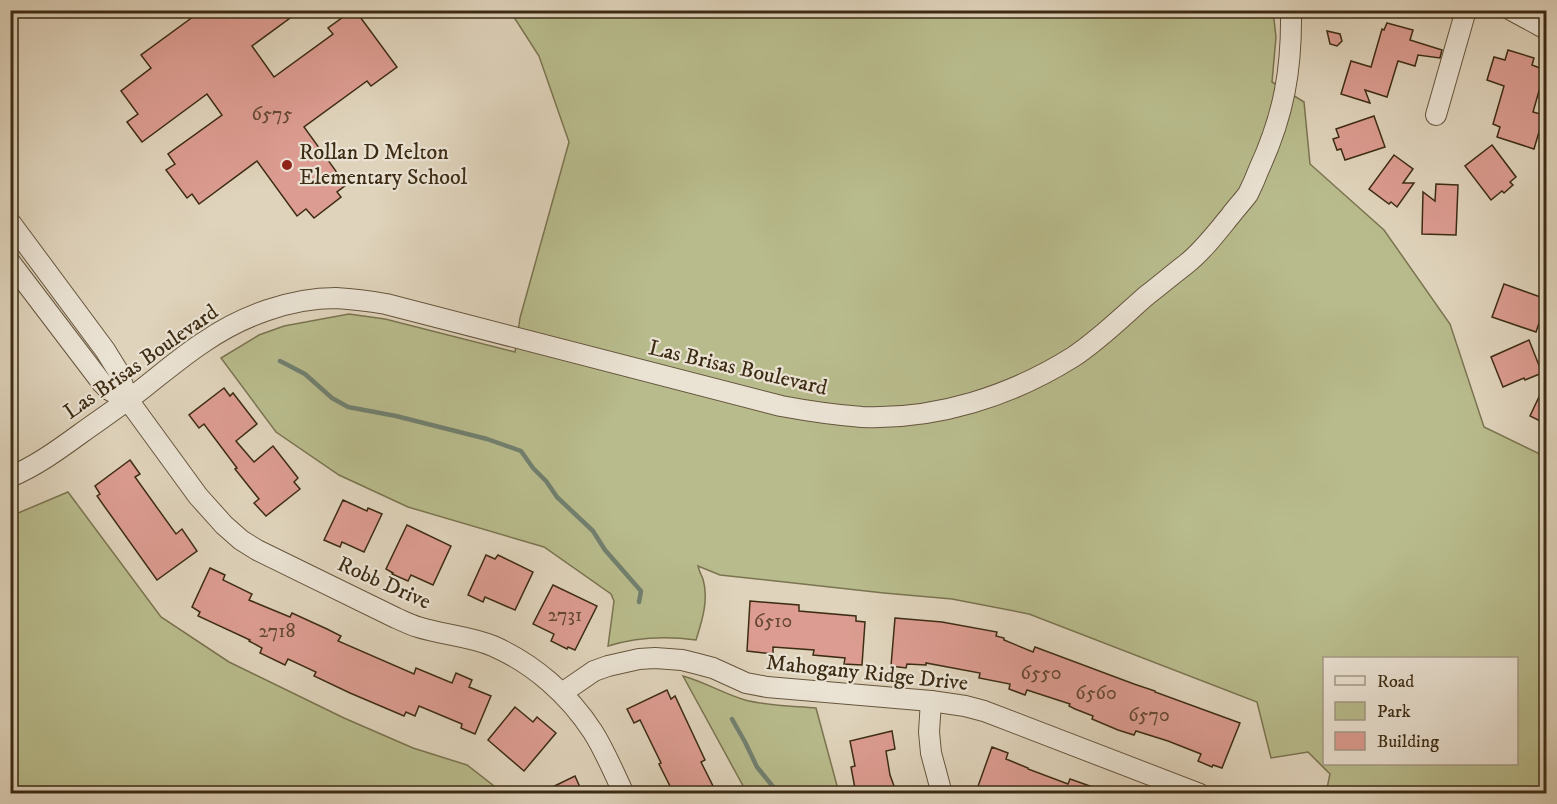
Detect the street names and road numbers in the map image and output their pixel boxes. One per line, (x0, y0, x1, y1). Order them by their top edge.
street label: Las Brisas Boulevard (58, 299, 224, 425)
street label: Las Brisas Boulevard (646, 334, 830, 402)
street label: Robb Drive (333, 550, 435, 616)
street label: Mahogany Ridge Drive (765, 649, 969, 697)

